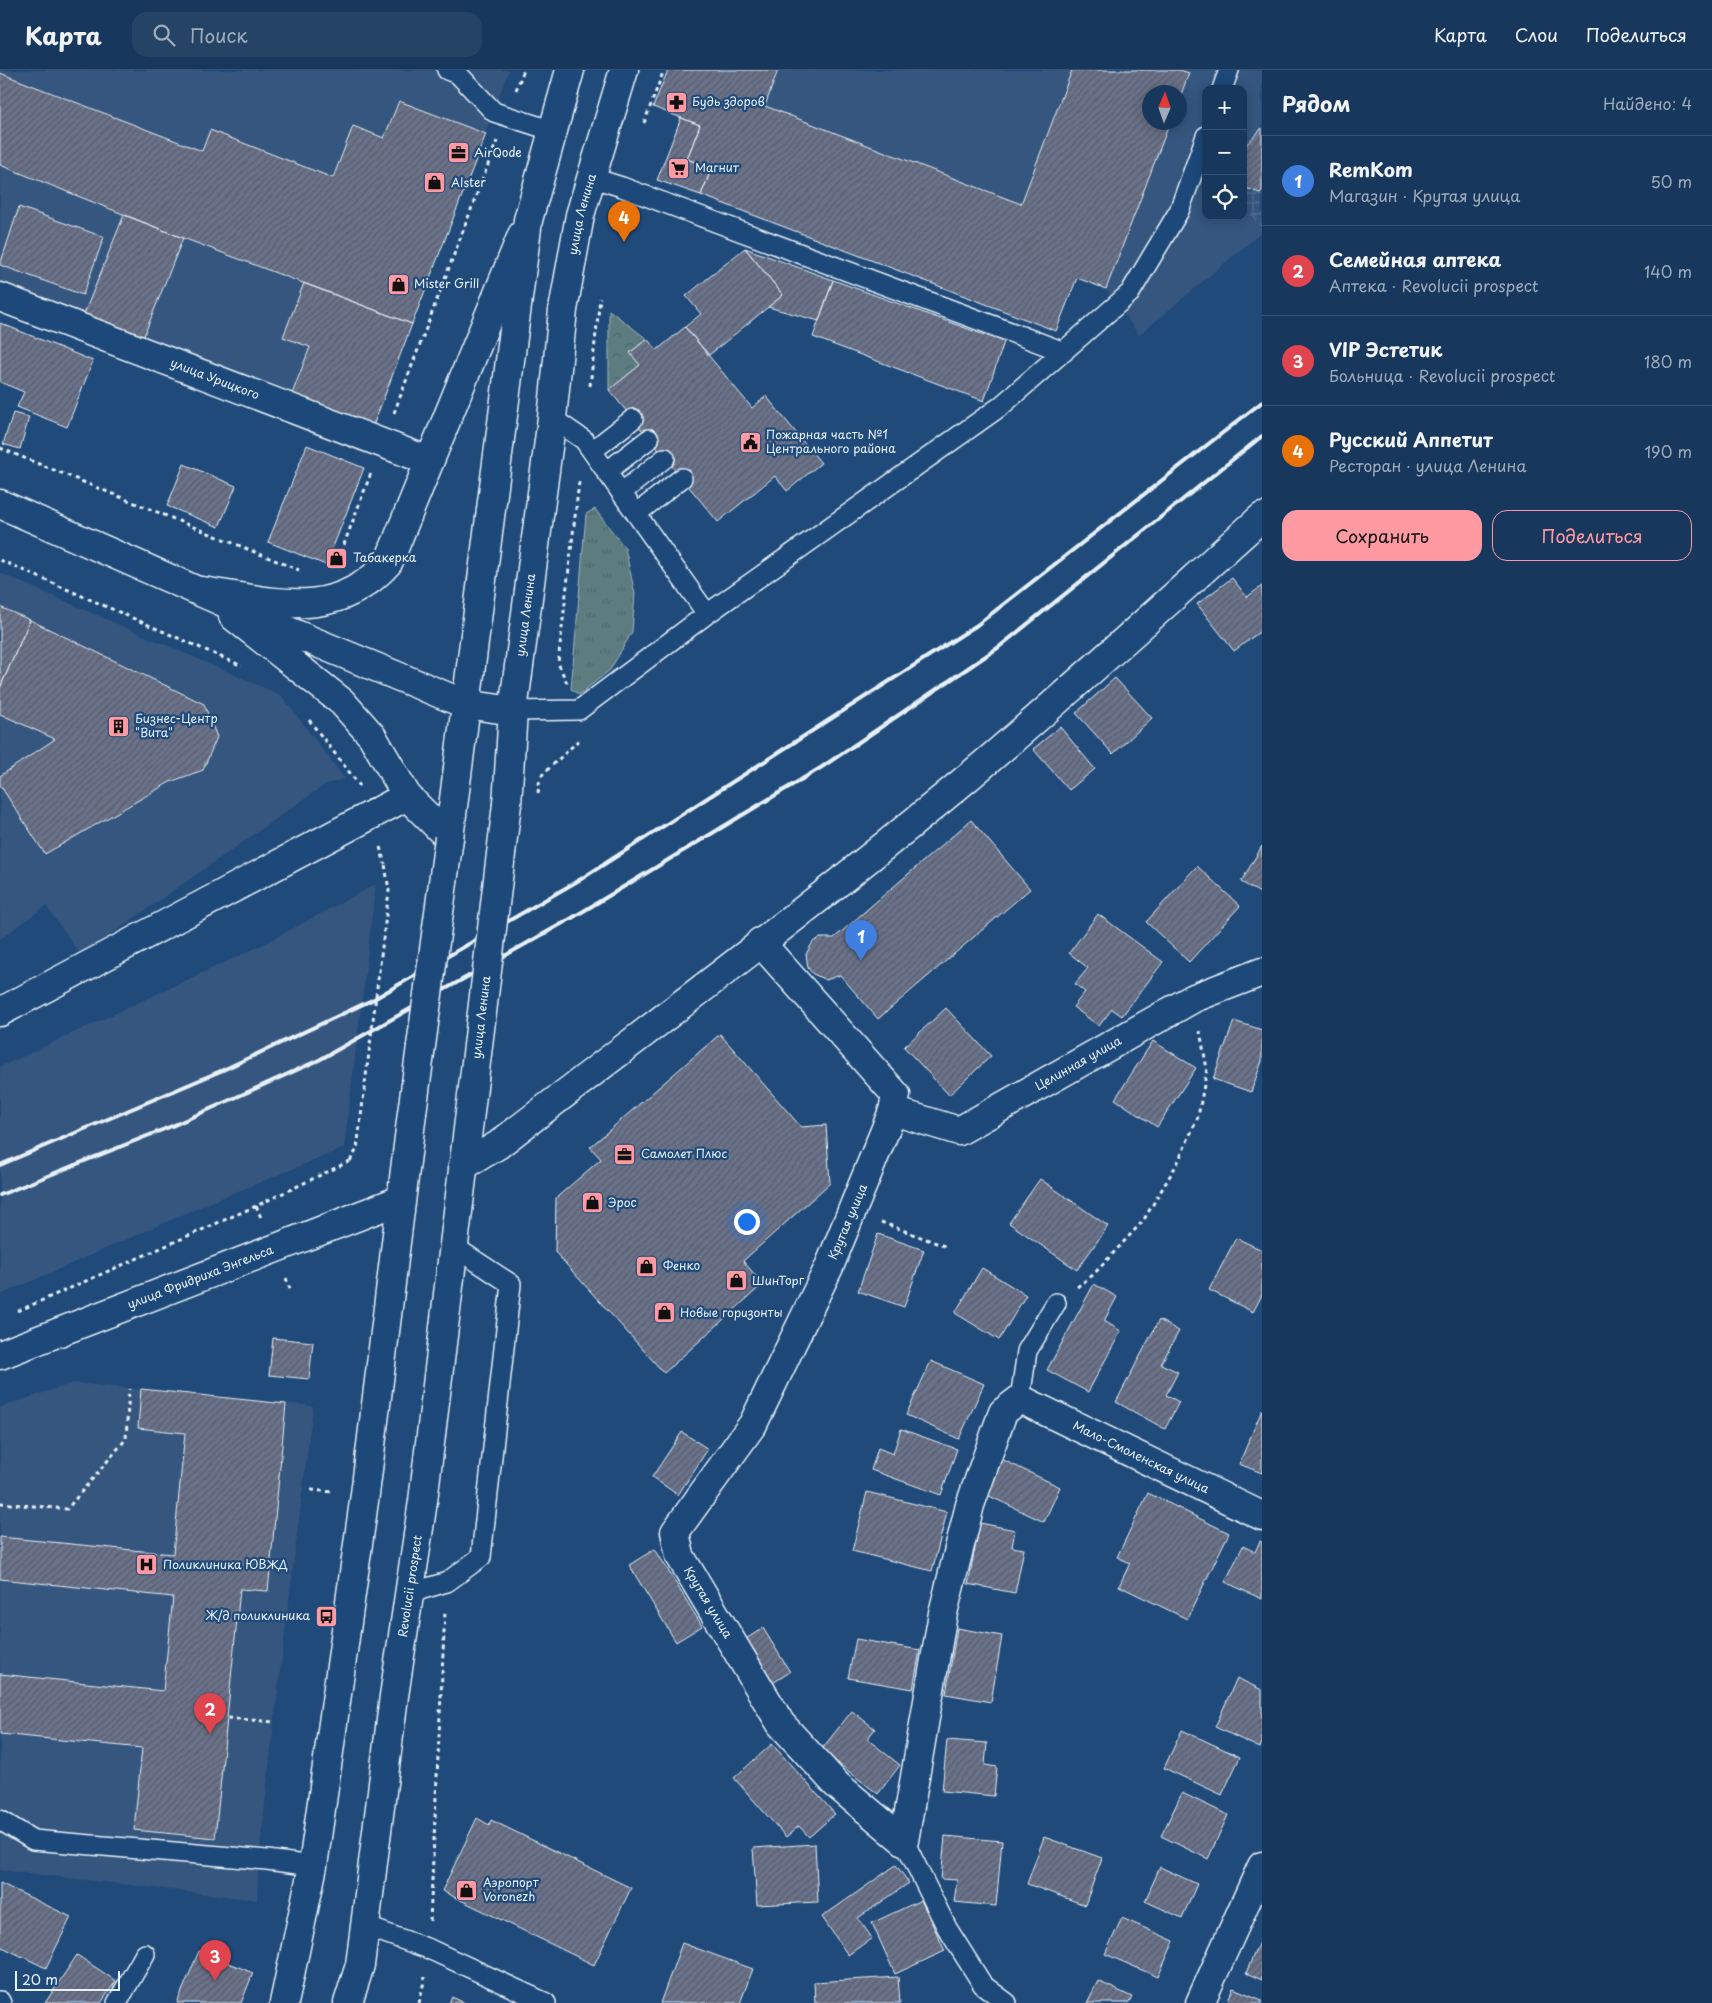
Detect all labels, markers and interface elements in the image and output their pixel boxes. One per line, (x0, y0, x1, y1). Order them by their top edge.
search box (132, 12, 482, 57)
text: Карта (25, 17, 102, 53)
icon: search (150, 21, 178, 49)
text: Поиск (190, 21, 248, 49)
text: Карта (1434, 21, 1487, 48)
text: Слои (1515, 21, 1558, 48)
text: Поделиться (1586, 21, 1687, 48)
north arrow (1142, 85, 1187, 130)
map controls (1202, 85, 1247, 220)
button: + (1202, 85, 1247, 130)
text: Рядом (1282, 87, 1350, 119)
pharmacy icon: Будь здоров (664, 90, 688, 114)
text: Найдено: 4 (1603, 91, 1692, 115)
place label: Будь здоров (692, 92, 765, 110)
button: − (1202, 130, 1247, 175)
office icon: AirQode (446, 141, 470, 165)
place label: AirQode (474, 143, 522, 161)
text: RemKom (1329, 155, 1413, 183)
supermarket icon: Магнит (667, 156, 691, 180)
place label: Магнит (695, 158, 740, 176)
text: 1 (1294, 169, 1302, 193)
text: 50 m (1651, 169, 1692, 193)
shop icon: Alster (423, 171, 447, 195)
street label: улица Ленина (563, 171, 600, 256)
place label: Alster (451, 173, 486, 191)
button: locate (1202, 175, 1247, 220)
text: Магазин · Крутая улица (1329, 183, 1520, 207)
pin: 4 (608, 201, 640, 242)
text: Семейная аптека (1329, 245, 1501, 273)
text: 2 (1292, 259, 1304, 283)
text: 140 m (1644, 259, 1692, 283)
shop icon: Mister Grill (386, 272, 410, 296)
text: Аптека · Revolucii prospect (1329, 273, 1538, 297)
place label: Mister Grill (414, 274, 479, 292)
text: VIP Эстетик (1329, 335, 1442, 363)
text: 3 (1293, 349, 1303, 373)
text: 180 m (1644, 349, 1692, 373)
street label: улица Урицкого (168, 353, 262, 403)
text: Больница · Revolucii prospect (1329, 363, 1555, 387)
place label: Пожарная часть №1 Центрального района (766, 425, 896, 457)
text: Русский Аппетит (1329, 425, 1493, 453)
public building icon: Пожарная часть №1 Центрального района (738, 430, 762, 454)
text: 4 (1293, 439, 1303, 463)
text: 190 m (1644, 439, 1692, 463)
text: Ресторан · улица Ленина (1329, 453, 1527, 477)
button: Сохранить (1282, 510, 1482, 561)
button: Поделиться (1492, 510, 1692, 561)
shop icon: Табакерка (325, 546, 349, 570)
place label: Табакерка (353, 548, 417, 566)
street label: улица Ленина (510, 572, 539, 657)
place label: Бизнес-Центр "Вита" (135, 709, 218, 741)
building icon: Бизнес-Центр "Вита" (107, 714, 131, 738)
pin: 1 (845, 920, 877, 961)
street label: улица Ленина (466, 974, 494, 1060)
street label: Целинная улица (1031, 1031, 1125, 1094)
office icon: Самолет Плюс (613, 1142, 637, 1166)
place label: Самолет Плюс (641, 1144, 727, 1162)
street label: Крутая улица (823, 1180, 871, 1262)
shop icon: Эрос (580, 1191, 604, 1215)
place label: Эрос (608, 1193, 637, 1211)
your location (734, 1209, 760, 1235)
street label: улица Фридриха Энгельса (125, 1240, 276, 1313)
shop icon: Фенко (635, 1254, 659, 1278)
place label: Фенко (663, 1256, 700, 1274)
shop icon: ШинТорг (724, 1269, 748, 1293)
place label: ШинТорг (752, 1271, 805, 1289)
shop icon: Новые горизонты (652, 1301, 676, 1325)
place label: Новые горизонты (680, 1303, 783, 1321)
street label: Мало-Смоленская улица (1070, 1416, 1213, 1497)
street label: Revolucii prospect (393, 1534, 426, 1638)
hospital icon: Поликлиника ЮВЖД (135, 1553, 159, 1577)
place label: Поликлиника ЮВЖД (163, 1555, 288, 1573)
street label: Крутая улица (680, 1563, 738, 1642)
bus stop icon: Ж/д поликлиника (314, 1604, 338, 1628)
place label: Ж/д поликлиника (205, 1606, 310, 1624)
pin: 2 (194, 1693, 226, 1734)
place label: Аэропорт Voronezh (483, 1873, 539, 1905)
shop icon: Аэропорт Voronezh (455, 1878, 479, 1902)
pin: 3 (199, 1940, 231, 1981)
scale bar (15, 1968, 120, 1991)
text: 20 m (22, 1969, 58, 1990)

